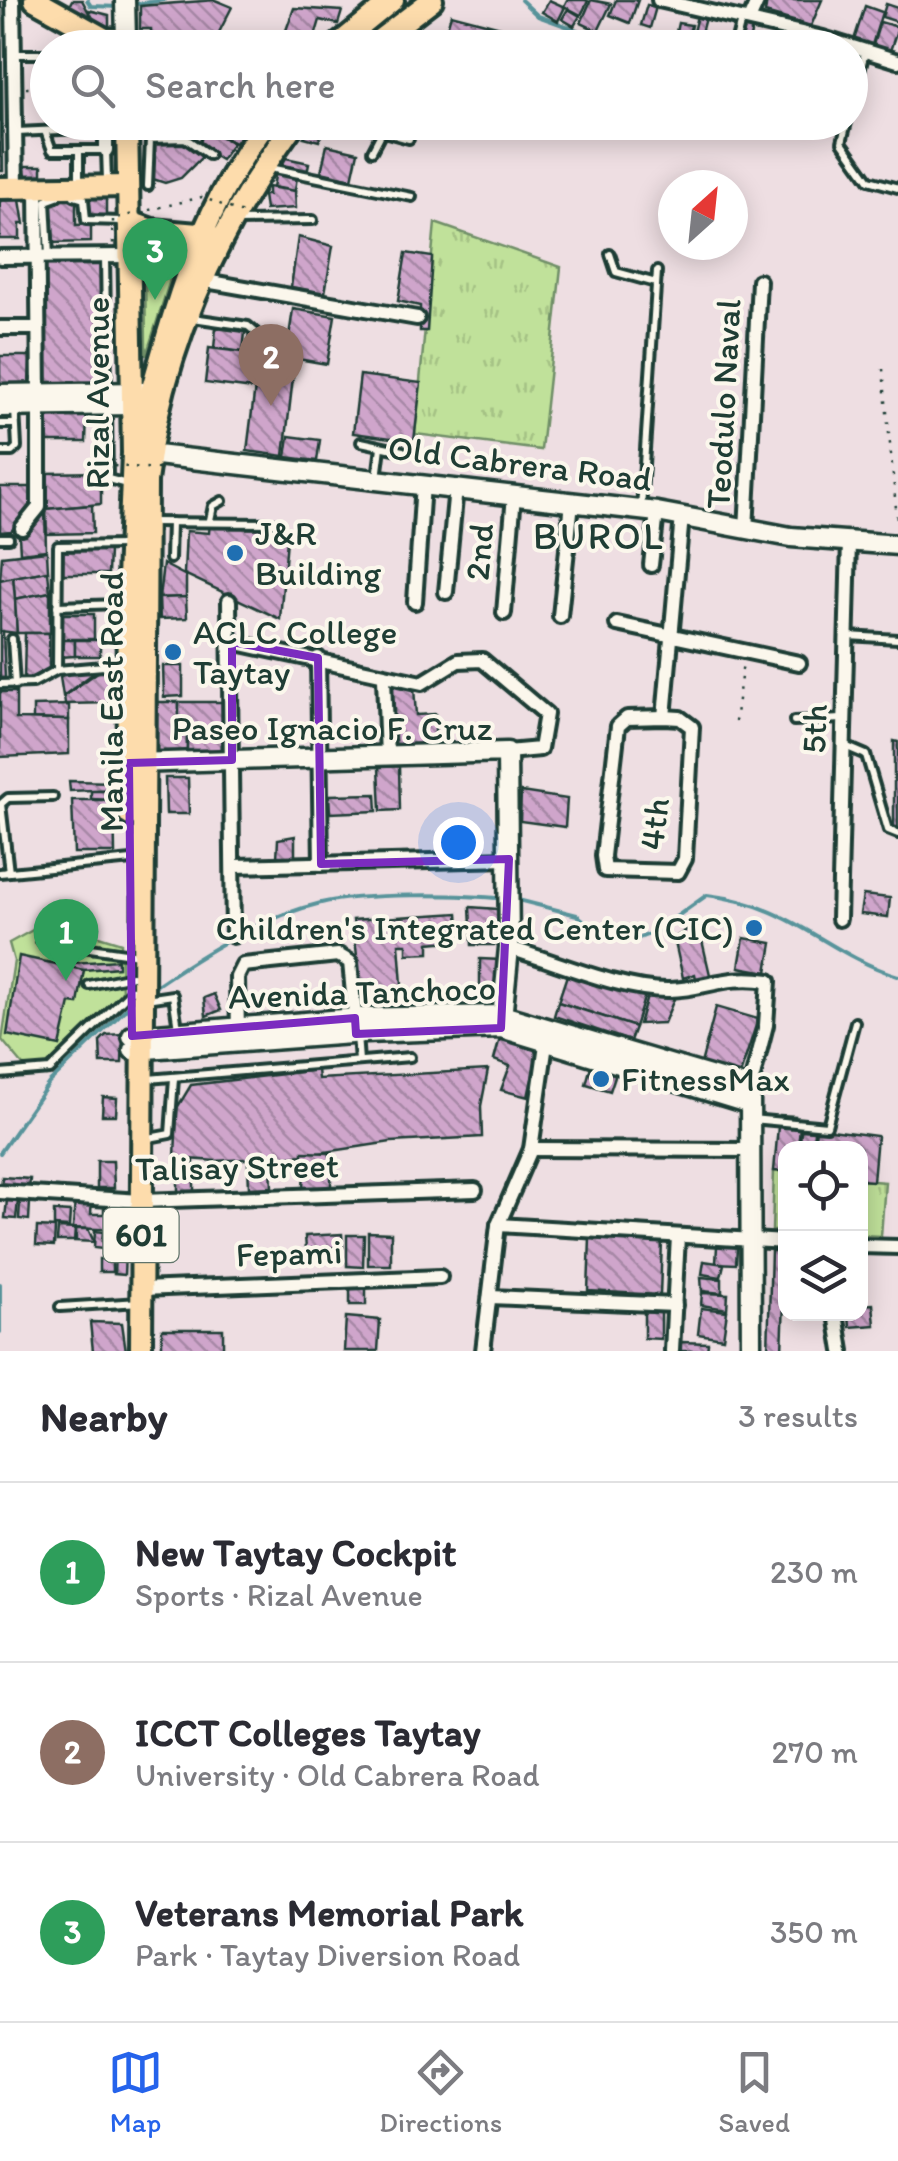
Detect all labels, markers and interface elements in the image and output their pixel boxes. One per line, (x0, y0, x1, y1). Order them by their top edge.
search box (30, 30, 868, 140)
icon: search (65, 58, 120, 113)
text: Search here (145, 62, 336, 108)
north arrow (658, 170, 748, 260)
pin: 3 (122, 218, 188, 300)
street label: Rizal Avenue (76, 297, 118, 489)
street label: Teodulo Naval (697, 298, 749, 510)
pin: 2 (238, 324, 304, 406)
street label: Old Cabrera Road (386, 426, 654, 500)
place label: J&R Building (255, 512, 381, 594)
district label: BUROL (533, 513, 665, 559)
street label: 2nd (456, 522, 502, 582)
marker: J&R Building (224, 542, 246, 564)
street label: Manila East Road (90, 571, 132, 832)
place label: ACLC College Taytay (193, 611, 397, 693)
marker: ACLC College Taytay (162, 641, 184, 663)
street label: 5th (792, 703, 836, 754)
street label: Paseo Ignacio F. Cruz (171, 707, 493, 749)
street label: 4th (630, 795, 678, 852)
your location (433, 817, 484, 868)
pin: 1 (34, 898, 98, 981)
place label: Children's Integrated Center (CIC) (216, 907, 734, 949)
marker: Children's Integrated Center (CIC) (743, 917, 765, 939)
street label: Avenida Tanchoco (227, 966, 497, 1018)
place label: FitnessMax (621, 1058, 790, 1100)
marker: FitnessMax (590, 1068, 612, 1090)
map controls (778, 1141, 868, 1321)
button: locate (778, 1141, 868, 1231)
street label: Talisay Street (135, 1144, 339, 1190)
road number: 601 (104, 1208, 178, 1262)
street label: Fepami (235, 1230, 343, 1276)
button: layers (778, 1231, 868, 1321)
text: Nearby (40, 1391, 167, 1442)
text: 3 results (738, 1397, 858, 1435)
text: New Taytay Cockpit (135, 1530, 456, 1576)
text: 1 (65, 1553, 80, 1591)
text: 230 m (770, 1553, 858, 1591)
text: Sports · Rizal Avenue (135, 1576, 423, 1614)
text: ICCT Colleges Taytay (135, 1710, 481, 1756)
text: 2 (64, 1733, 81, 1771)
text: 270 m (771, 1733, 858, 1771)
text: University · Old Cabrera Road (135, 1756, 540, 1794)
text: Veterans Memorial Park (135, 1890, 523, 1936)
text: 3 (64, 1913, 81, 1951)
text: 350 m (770, 1913, 858, 1951)
text: Park · Taytay Diversion Road (135, 1936, 520, 1974)
tab: Map (108, 2045, 163, 2139)
tab: Directions (379, 2045, 502, 2139)
tab: Saved (718, 2045, 790, 2139)

